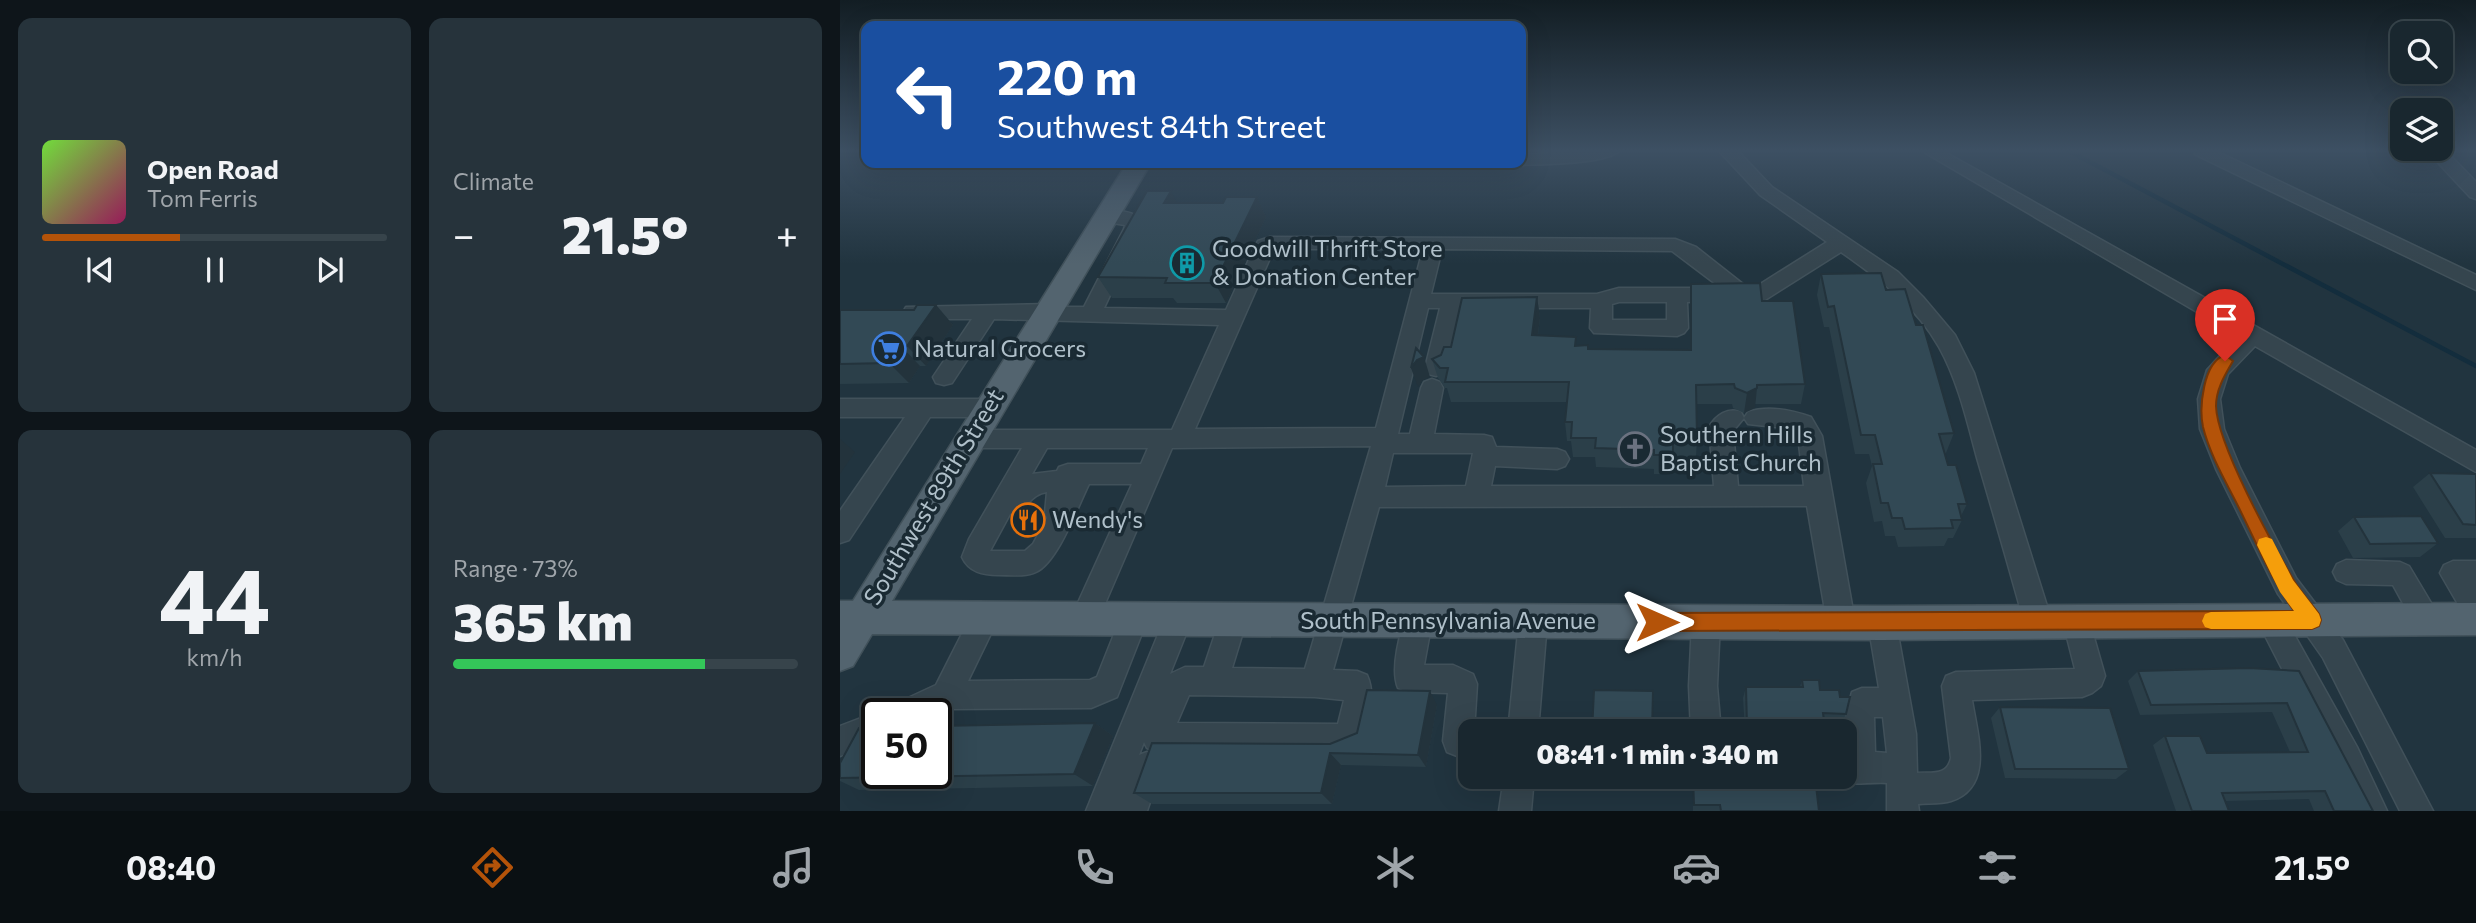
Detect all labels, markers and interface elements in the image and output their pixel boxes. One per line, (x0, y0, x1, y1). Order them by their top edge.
map controls (2390, 21, 2453, 161)
button: search (2390, 21, 2453, 84)
text: 220 m (997, 45, 1137, 105)
icon: left (882, 49, 973, 140)
button: layers (2390, 98, 2453, 161)
text: Southwest 84th Street (997, 105, 1326, 145)
text: Open Road (147, 153, 279, 184)
text: Climate (453, 167, 534, 195)
text: Tom Ferris (147, 184, 258, 212)
text: 21.5° (562, 201, 688, 265)
text: − (453, 210, 475, 257)
text: + (776, 210, 798, 257)
place label: Goodwill Thrift Store & Donation Center (1212, 233, 1443, 290)
building icon: Goodwill Thrift Store & Donation Center (1168, 244, 1206, 282)
icon: previous (81, 251, 119, 289)
icon: pause (196, 251, 234, 289)
icon: next (311, 251, 349, 289)
pin (2195, 289, 2255, 361)
icon: arrive (2206, 300, 2244, 338)
supermarket icon: Natural Grocers (870, 330, 908, 368)
place label: Natural Grocers (914, 333, 1086, 362)
street label: Southwest 89th Street (857, 383, 1009, 610)
place label: Southern Hills Baptist Church (1660, 419, 1822, 476)
church icon: Southern Hills Baptist Church (1616, 430, 1654, 468)
restaurant icon: Wendy's (1009, 501, 1047, 539)
place label: Wendy's (1052, 504, 1143, 533)
text: 44 (159, 541, 270, 653)
text: Range · 73% (453, 554, 578, 582)
position arrow (1620, 585, 1694, 659)
text: 365 km (453, 588, 633, 652)
street label: South Pennsylvania Avenue (1300, 605, 1596, 634)
text: km/h (187, 643, 242, 671)
speed limit sign: 50 (861, 698, 952, 789)
text: 08:41 · 1 min · 340 m (1537, 738, 1778, 769)
icon: directions (468, 843, 517, 892)
icon: music (769, 843, 818, 892)
icon: phone (1070, 843, 1119, 892)
icon: climate (1371, 843, 1420, 892)
icon: car (1672, 843, 1721, 892)
icon: filters (1973, 843, 2022, 892)
text: 08:40 (126, 847, 216, 887)
text: 21.5° (2274, 847, 2350, 887)

